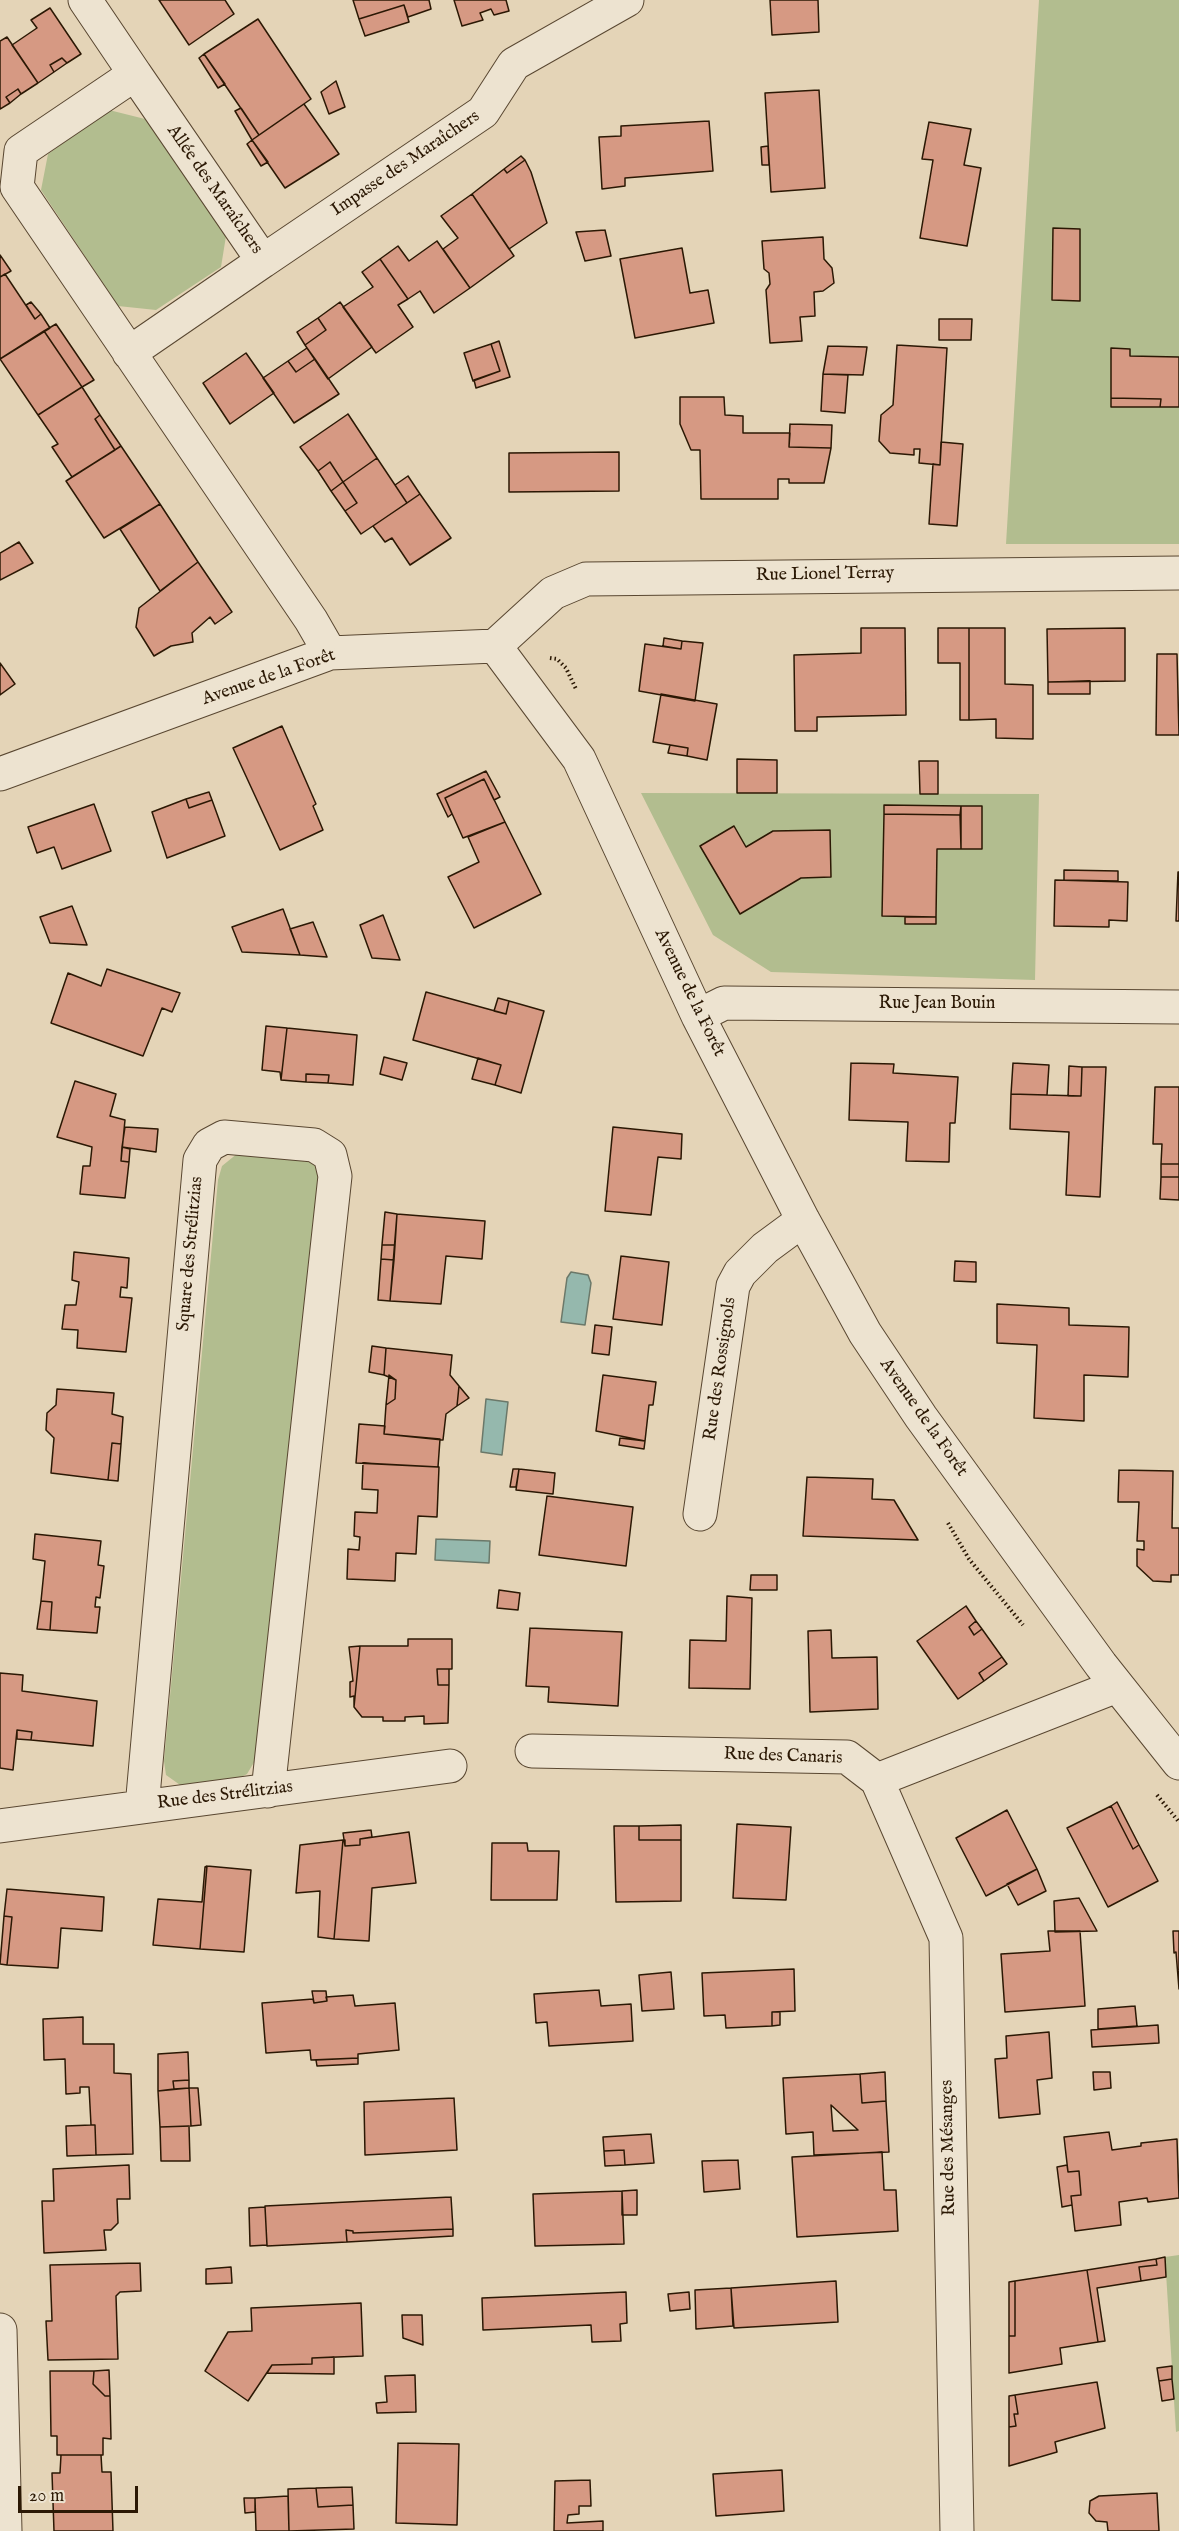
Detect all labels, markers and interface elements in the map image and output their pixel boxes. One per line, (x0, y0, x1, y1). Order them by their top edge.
street label: Impasse des Maraîchers (328, 106, 484, 222)
street label: Allée des Maraîchers (161, 121, 267, 259)
street label: Rue Lionel Terray (756, 563, 894, 587)
street label: Avenue de la Forêt (200, 645, 338, 711)
street label: Avenue de la Forêt (649, 926, 729, 1060)
street label: Rue Jean Bouin (879, 993, 995, 1015)
street label: Square des Strélitzias (173, 1176, 209, 1332)
street label: Rue des Rossignols (700, 1296, 742, 1442)
street label: Avenue de la Forêt (874, 1355, 972, 1481)
street label: Rue des Canaris (723, 1744, 843, 1770)
street label: Rue des Strélitzias (156, 1777, 294, 1815)
street label: Rue des Mésanges (937, 2080, 961, 2216)
scale bar (21, 2474, 141, 2512)
text: 20 m (29, 2485, 64, 2508)

